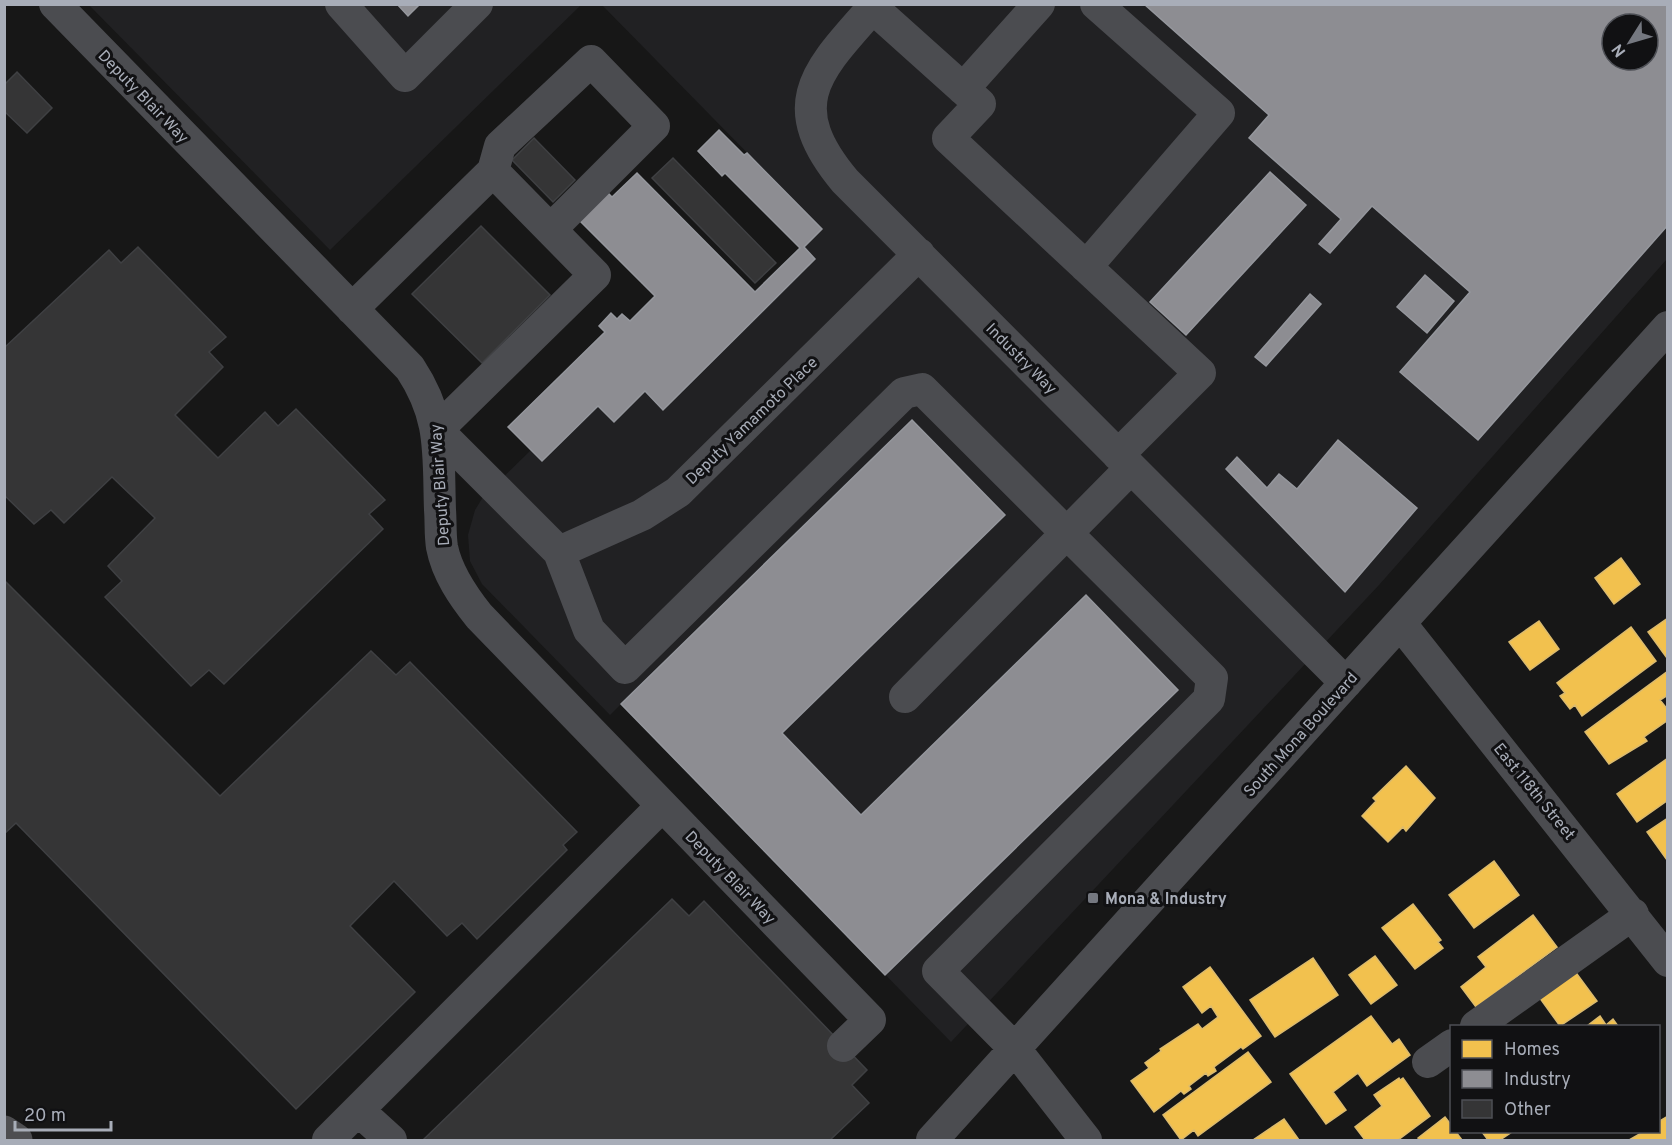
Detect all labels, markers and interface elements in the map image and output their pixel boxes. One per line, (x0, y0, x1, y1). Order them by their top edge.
north arrow (1600, 12, 1660, 72)
text: N (1608, 39, 1631, 60)
street label: Deputy Blair Way (93, 46, 192, 148)
street label: Industry Way (981, 320, 1060, 399)
street label: Deputy Yamamoto Place (682, 353, 823, 490)
street label: Deputy Blair Way (427, 423, 455, 547)
street label: South Mona Boulevard (1240, 669, 1363, 802)
street label: East 118th Street (1488, 740, 1579, 845)
street label: Deputy Blair Way (680, 827, 779, 929)
place label: Mona & Industry (1105, 890, 1227, 910)
marker: Mona & Industry (1086, 891, 1100, 905)
legend (1450, 1025, 1660, 1133)
text: Homes (1504, 1039, 1560, 1062)
text: Industry (1504, 1069, 1571, 1092)
scale bar (15, 1094, 111, 1132)
text: Other (1504, 1099, 1551, 1122)
text: 20 m (24, 1105, 66, 1128)

